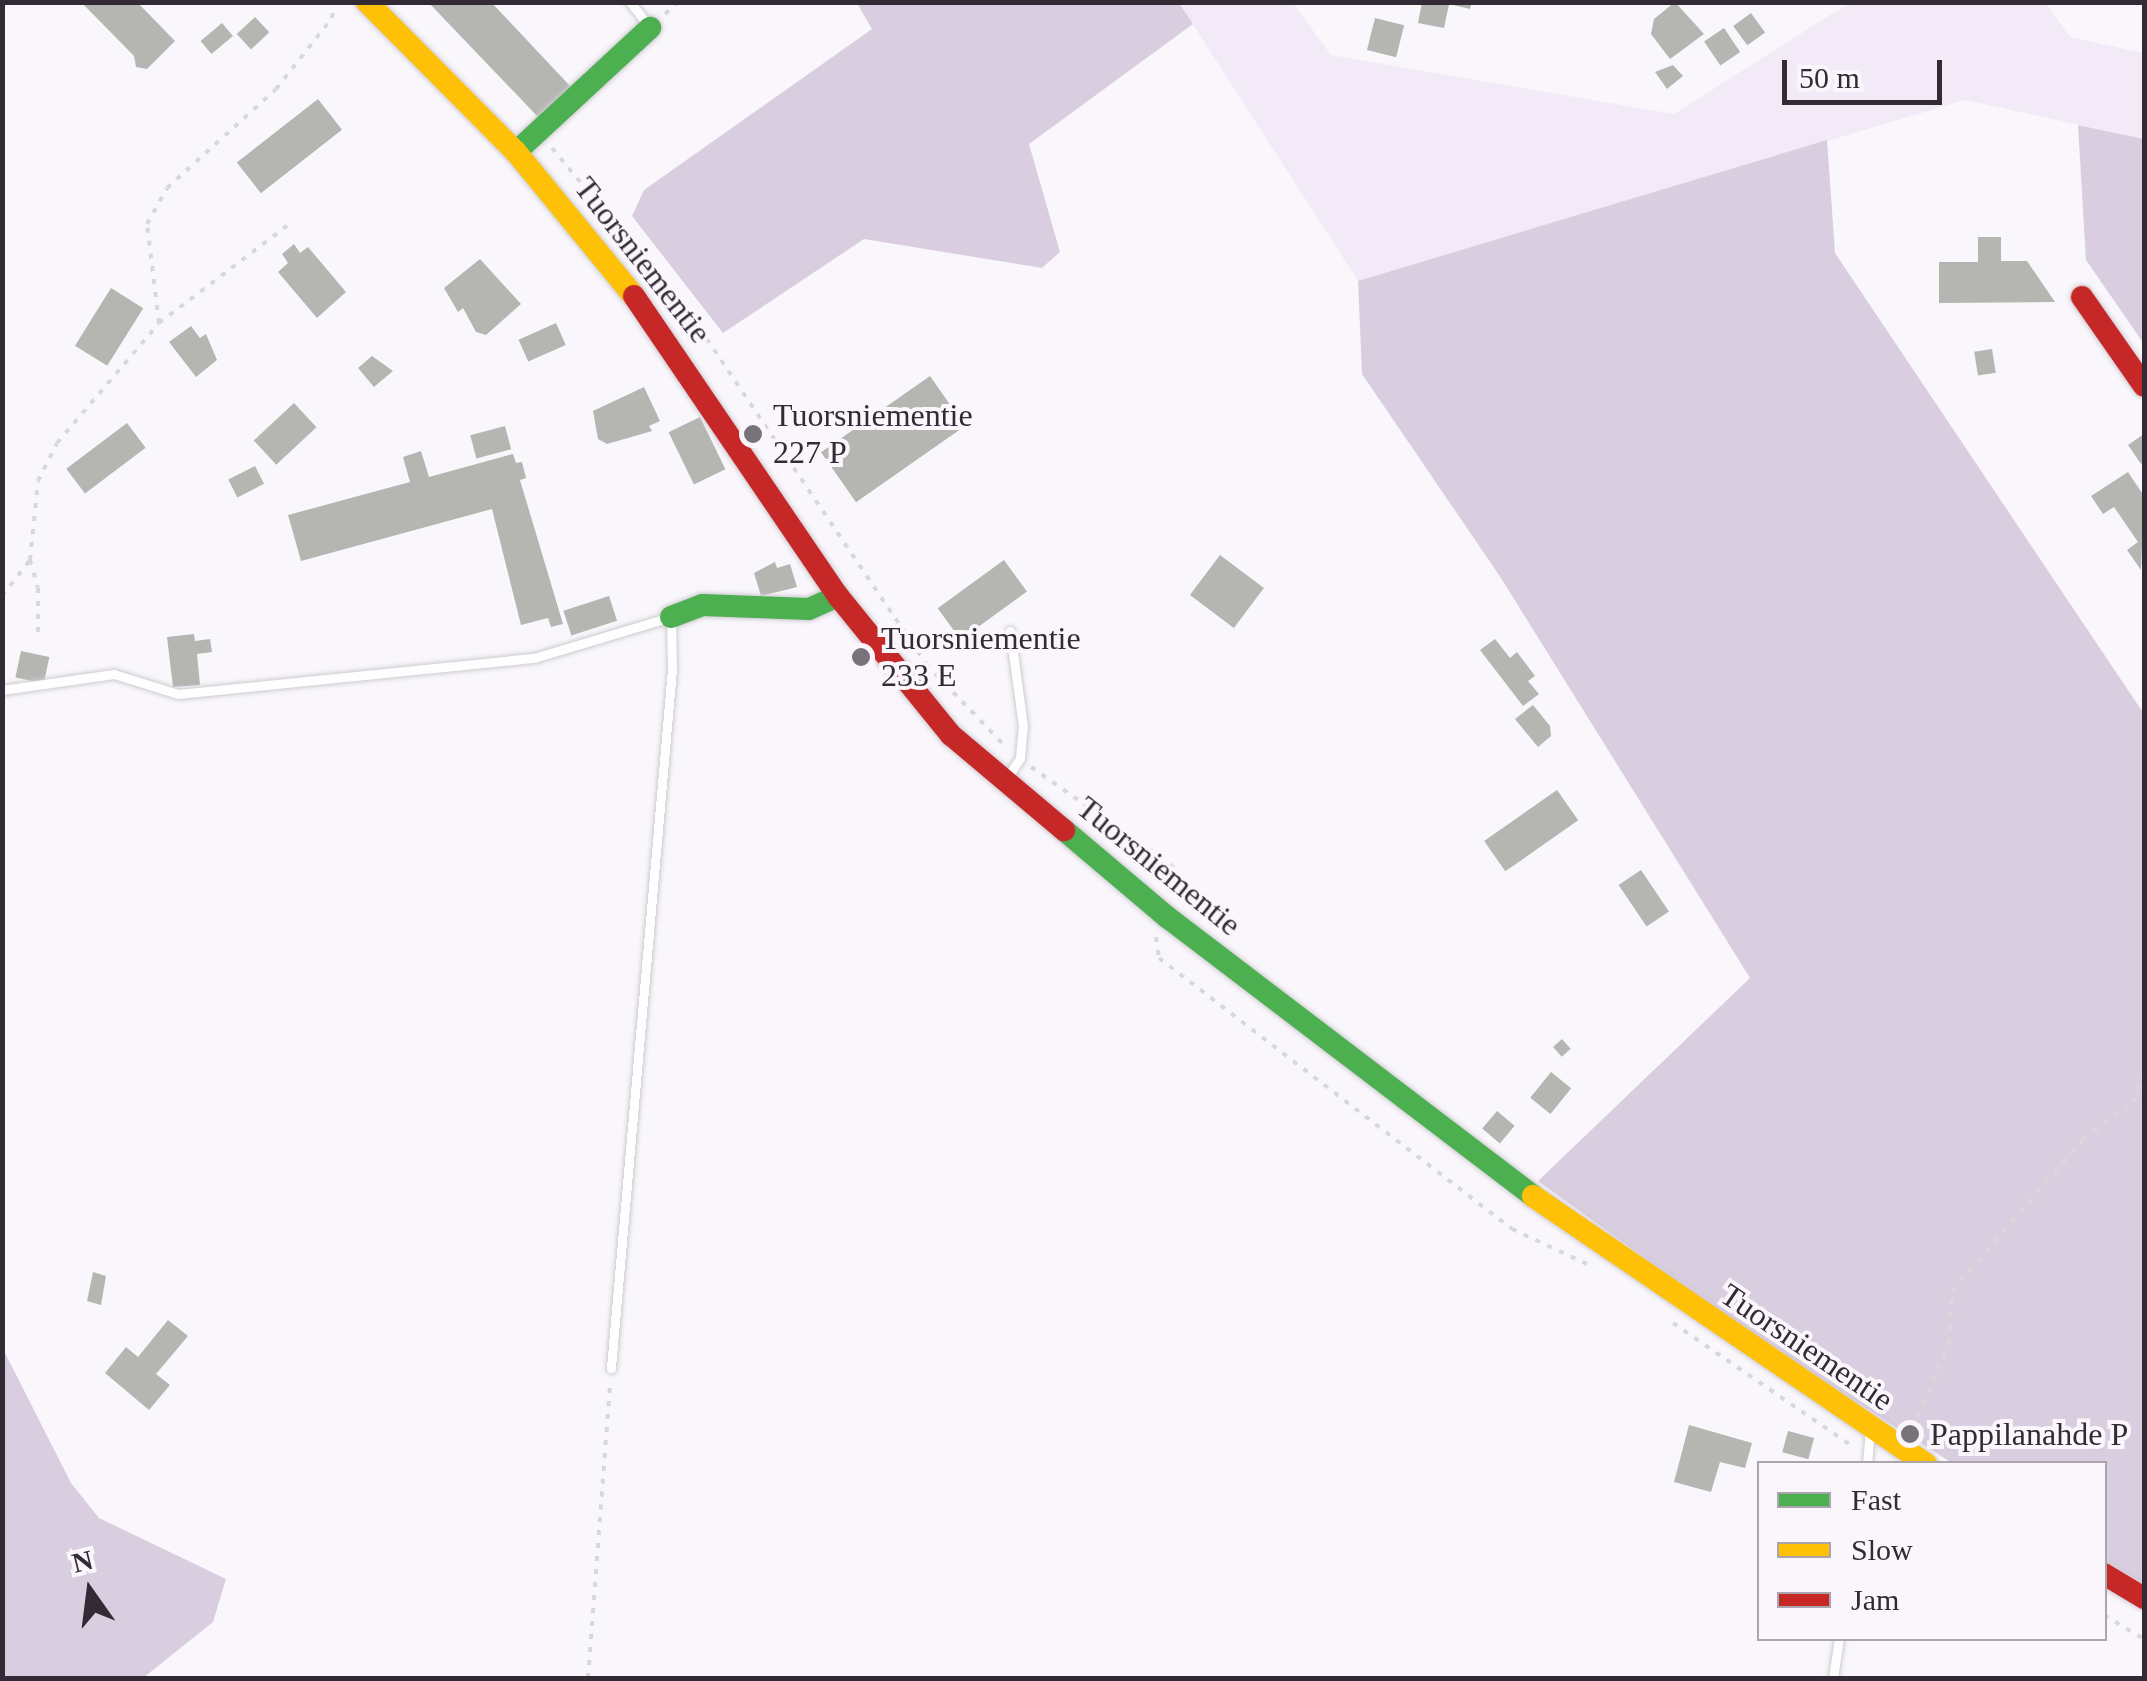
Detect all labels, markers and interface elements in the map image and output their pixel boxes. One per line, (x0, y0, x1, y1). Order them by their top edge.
scale bar (1787, 40, 1947, 102)
text: 50 m (1799, 61, 1860, 94)
street label: Tuorsniementie (566, 169, 720, 351)
place label: Tuorsniementie 227 P (773, 397, 973, 472)
marker: Tuorsniementie 227 P (742, 423, 764, 445)
place label: Tuorsniementie 233 E (881, 620, 1081, 695)
marker: Tuorsniementie 233 E (850, 646, 872, 668)
street label: Tuorsniementie (1069, 788, 1249, 944)
street label: Tuorsniementie (1713, 1275, 1901, 1419)
place label: Pappilanahde P (1930, 1415, 2128, 1453)
marker: Pappilanahde P (1899, 1423, 1921, 1445)
legend (1757, 1461, 2107, 1641)
text: Fast (1851, 1483, 1901, 1516)
text: Slow (1851, 1533, 1913, 1566)
north arrow (40, 1541, 140, 1641)
text: N (69, 1544, 96, 1579)
text: Jam (1851, 1583, 1899, 1616)

